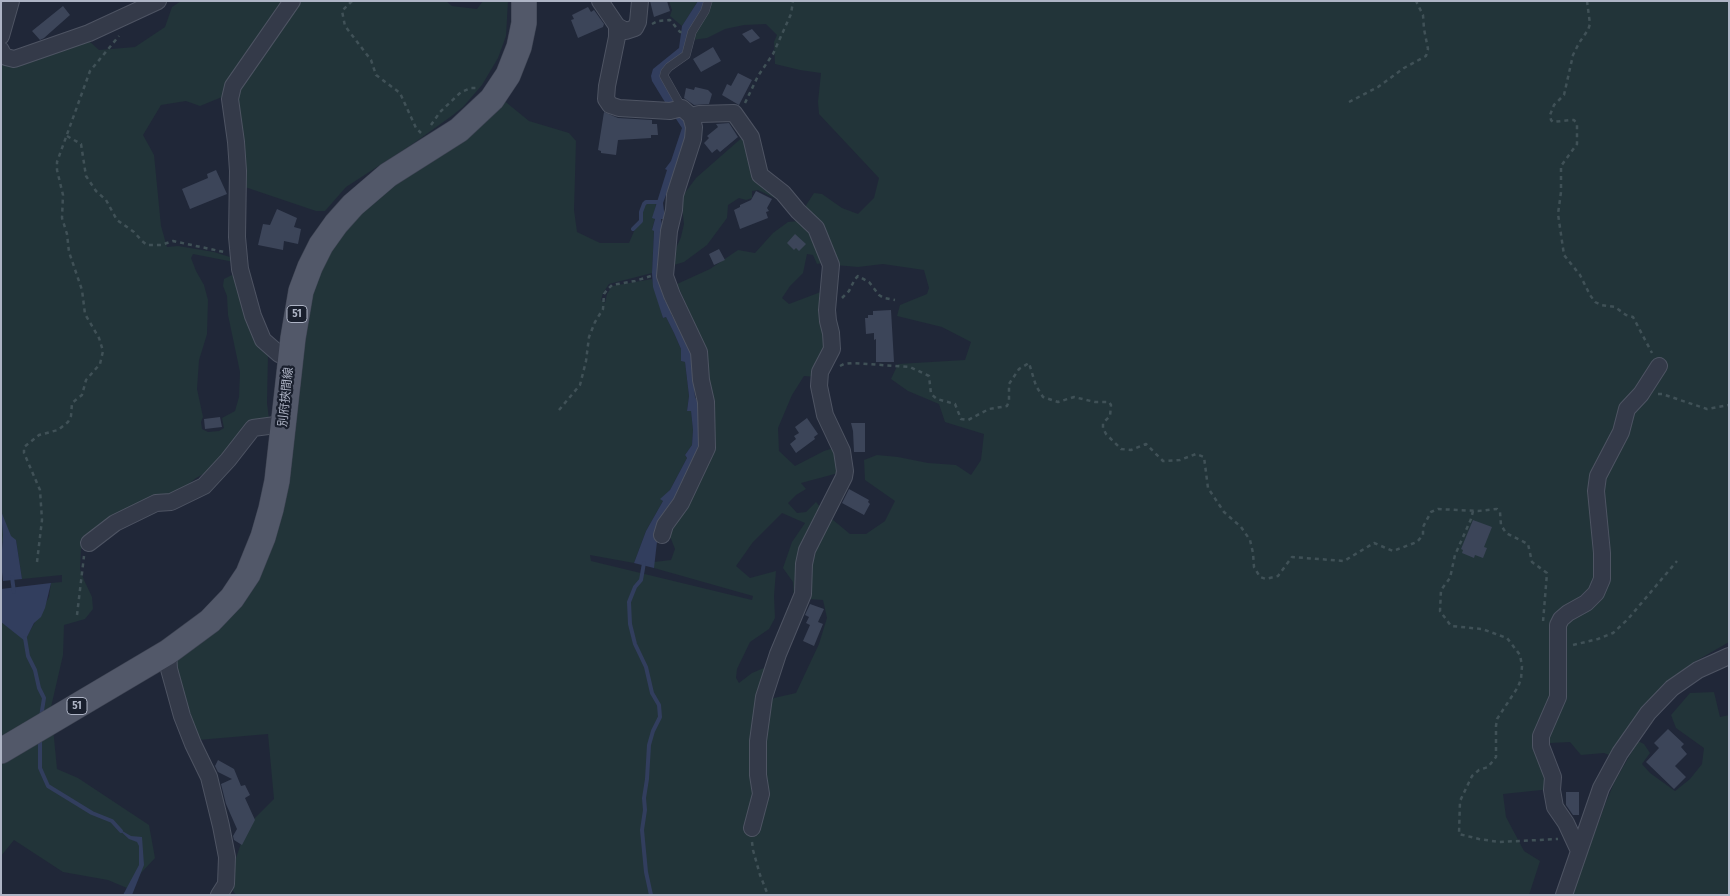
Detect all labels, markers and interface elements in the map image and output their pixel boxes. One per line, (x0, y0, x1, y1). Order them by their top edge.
road number: 51 (287, 306, 307, 322)
street label: 別府挾間線 (276, 366, 296, 428)
road number: 51 (67, 698, 87, 714)

